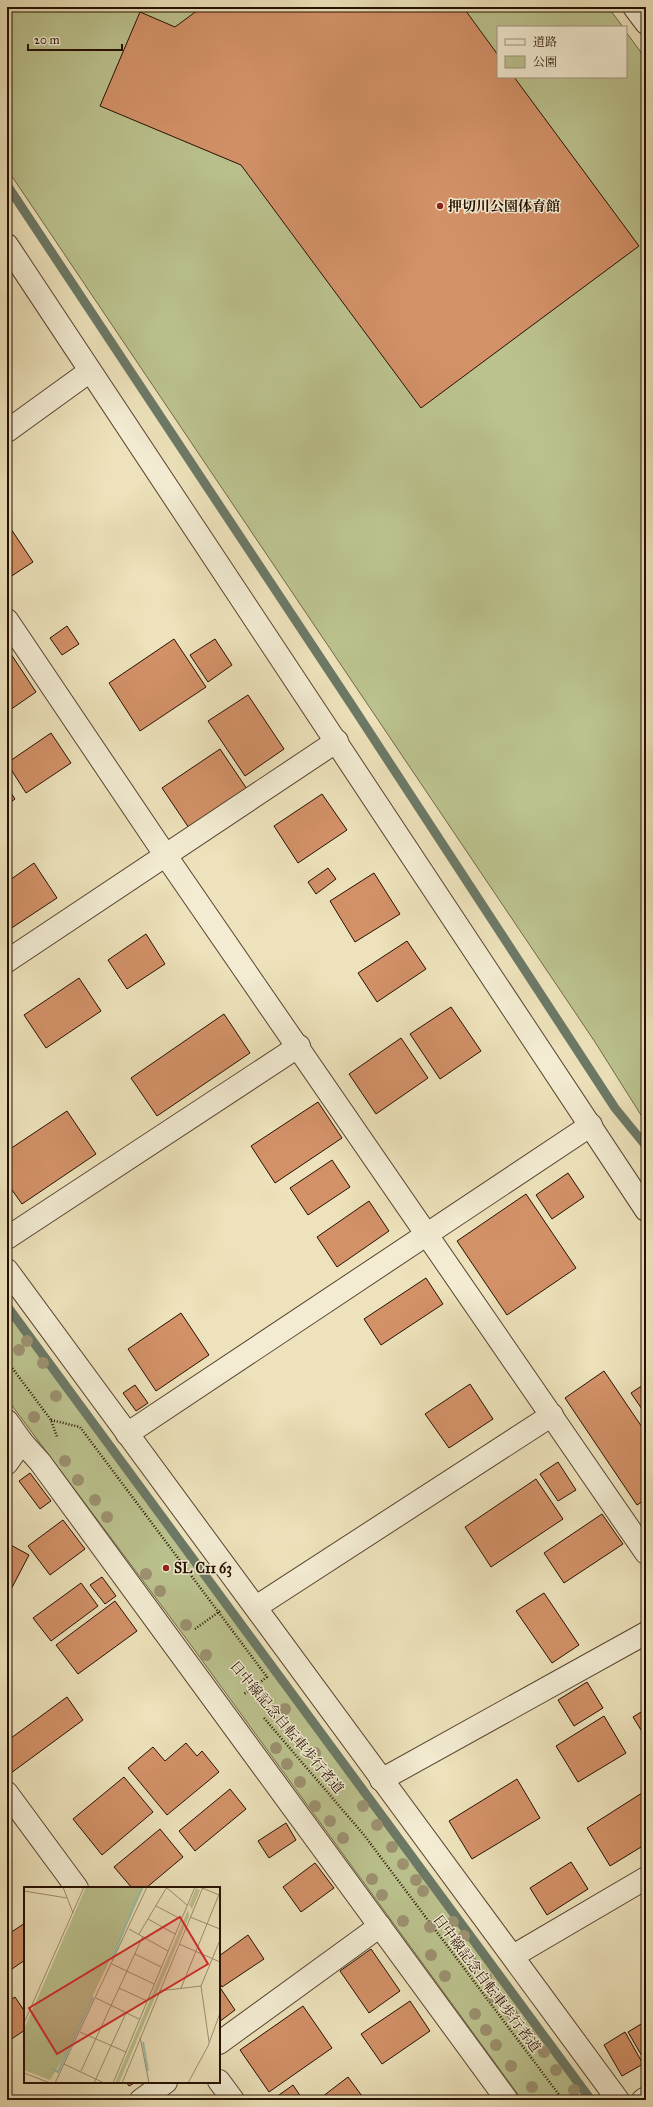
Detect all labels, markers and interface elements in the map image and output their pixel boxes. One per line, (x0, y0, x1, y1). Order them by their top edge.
scale bar (28, 26, 122, 52)
legend (497, 26, 627, 78)
text: 20 m (34, 33, 60, 47)
text: 道路 (533, 35, 557, 49)
text: 公園 (533, 55, 557, 69)
place label: 押切川公園体育館 (448, 198, 560, 215)
marker: 押切川公園体育館 (435, 201, 445, 211)
place label: SL C11 63 (174, 1560, 232, 1578)
marker: SL C11 63 (161, 1563, 171, 1573)
street label: 日中線記念自転車歩行者道 (226, 1658, 347, 1797)
inset map (24, 1887, 220, 2083)
street label: 日中線記念自転車歩行者道 (429, 1911, 544, 2056)

